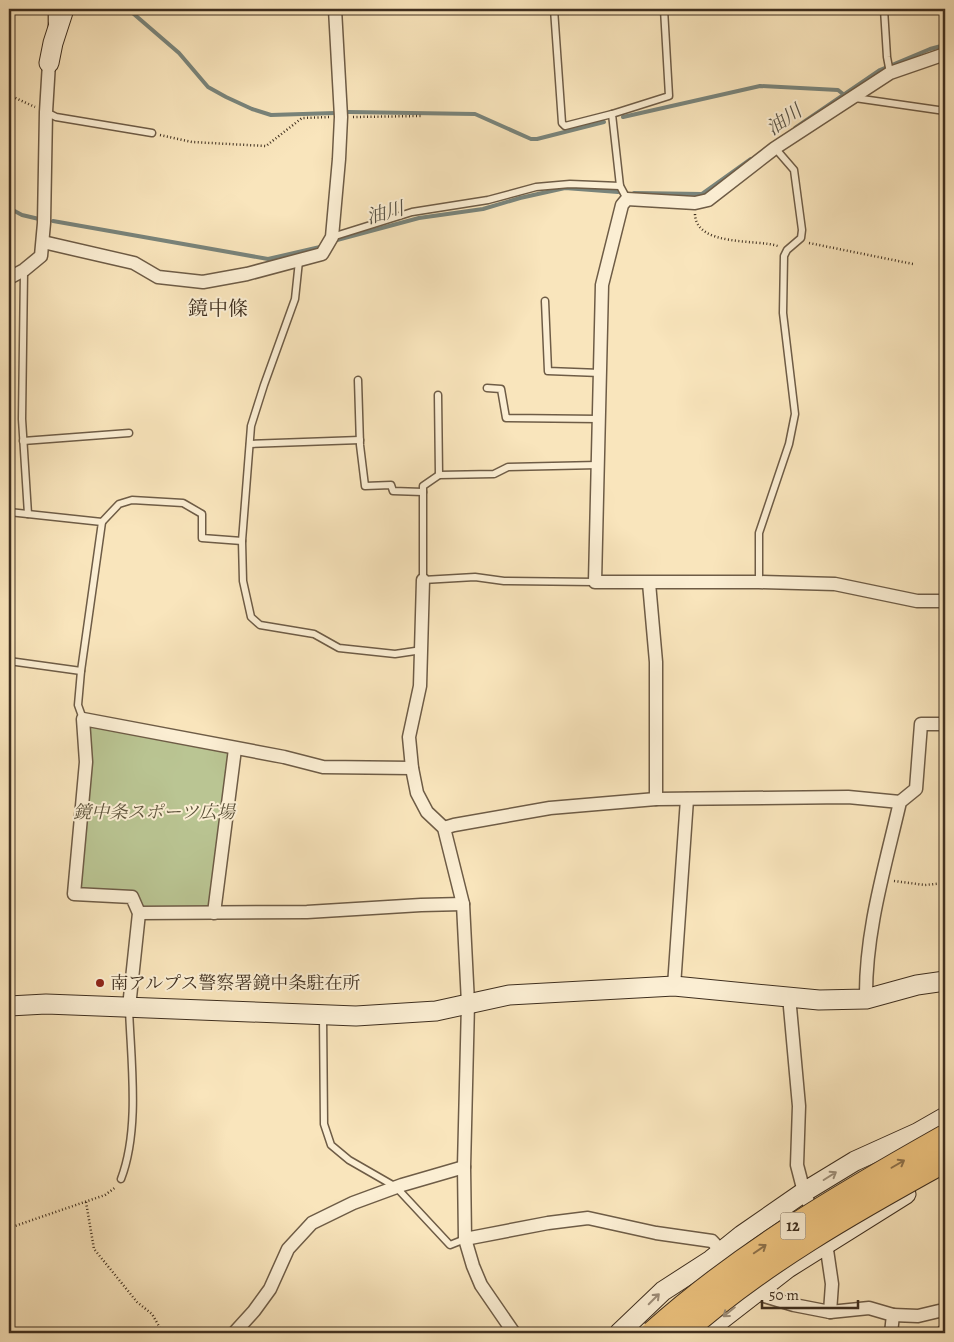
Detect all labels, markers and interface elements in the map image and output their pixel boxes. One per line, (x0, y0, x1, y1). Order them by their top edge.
water label: 油川 (761, 97, 809, 142)
water label: 油川 (363, 195, 409, 230)
district label: 鏡中條 (188, 295, 248, 322)
park label: 鏡中条スポーツ広場 (73, 800, 237, 824)
place label: 南アルプス警察署鏡中条駐在所 (110, 971, 361, 995)
marker: 南アルプス警察署鏡中条駐在所 (94, 977, 106, 989)
one-way arrow (890, 1158, 904, 1168)
one-way arrow (823, 1171, 837, 1181)
road number: 12 (780, 1212, 806, 1240)
one-way arrow (752, 1244, 766, 1254)
scale bar (762, 1277, 858, 1309)
text: 50 m (769, 1285, 799, 1305)
one-way arrow (648, 1293, 660, 1305)
one-way arrow (723, 1307, 736, 1318)

